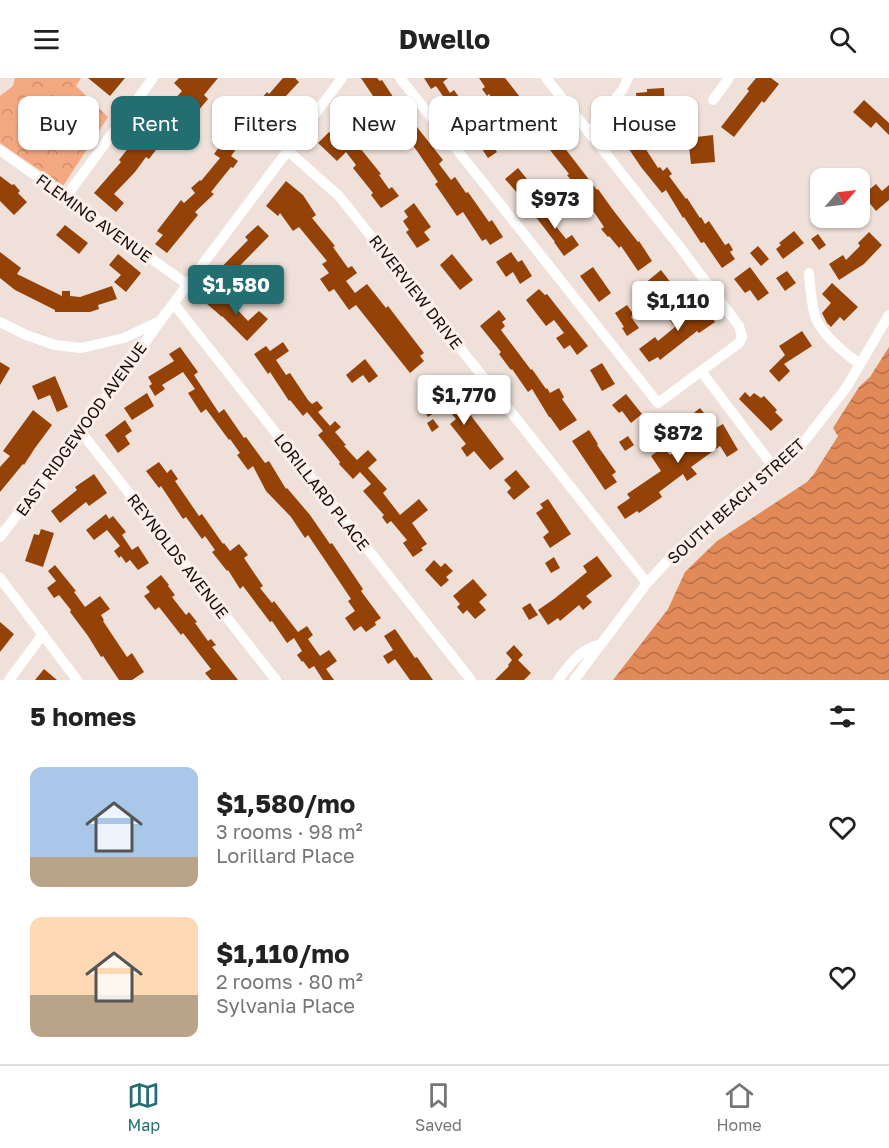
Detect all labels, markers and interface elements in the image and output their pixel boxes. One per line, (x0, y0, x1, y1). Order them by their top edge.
icon: menu (30, 23, 63, 56)
text: Dwello (399, 23, 490, 55)
icon: search (826, 23, 859, 56)
chip: Buy (18, 96, 99, 150)
chip: Rent (111, 96, 200, 150)
chip: Filters (212, 96, 318, 150)
chip: New (330, 96, 417, 150)
chip: Apartment (429, 96, 579, 150)
chip: House (591, 96, 698, 150)
north arrow (810, 168, 870, 228)
map controls (810, 168, 870, 228)
street label: FLEMING AVENUE (32, 169, 156, 267)
pin: $973 (519, 179, 591, 230)
text: $973 (530, 186, 580, 210)
street label: RIVERVIEW DRIVE (365, 231, 467, 353)
pin: $1,580 (187, 265, 285, 316)
text: $1,580 (202, 272, 270, 296)
pin: $1,110 (629, 281, 727, 332)
text: $1,110 (646, 288, 710, 312)
street label: EAST RIDGEWOOD AVENUE (11, 338, 151, 520)
pin: $1,770 (415, 375, 513, 426)
text: $1,770 (432, 382, 496, 406)
pin: $872 (642, 413, 714, 464)
text: $872 (653, 420, 703, 444)
street label: LORILLARD PLACE (270, 430, 374, 554)
street label: SOUTH BEACH STREET (663, 434, 809, 568)
street label: REYNOLDS AVENUE (123, 490, 233, 622)
icon: filters (826, 700, 859, 733)
text: 5 homes (30, 701, 136, 732)
text: $1,580/mo (216, 788, 355, 819)
icon: home (78, 791, 150, 863)
icon: heart (826, 811, 859, 844)
text: 3 rooms · 98 m² (216, 819, 363, 843)
text: Lorillard Place (216, 843, 355, 867)
text: $1,110/mo (216, 938, 350, 969)
icon: home (78, 941, 150, 1013)
icon: heart (826, 961, 859, 994)
text: 2 rooms · 80 m² (216, 969, 363, 993)
text: Sylvania Place (216, 993, 355, 1017)
tab: Map (127, 1079, 160, 1135)
tab: Saved (415, 1079, 462, 1135)
tab: Home (716, 1079, 762, 1135)

